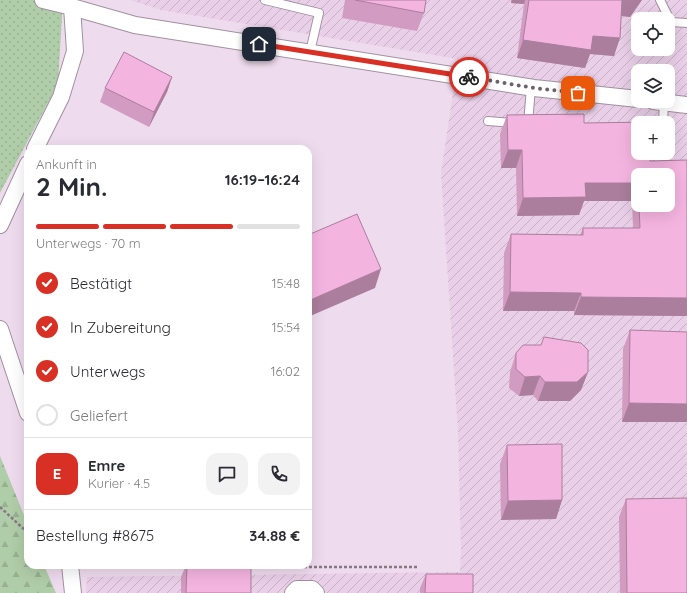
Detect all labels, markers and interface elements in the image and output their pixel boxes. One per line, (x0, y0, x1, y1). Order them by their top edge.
map controls (631, 12, 675, 212)
button: locate (631, 12, 675, 56)
pin (242, 27, 276, 61)
icon: home (248, 33, 270, 55)
courier (449, 57, 489, 97)
button: layers (631, 64, 675, 108)
icon: bike (458, 66, 480, 88)
pin (561, 76, 595, 110)
icon: bag (567, 82, 589, 104)
button: + (631, 116, 675, 160)
text: Ankunft in (36, 156, 97, 172)
button: − (631, 168, 675, 212)
text: 2 Min. (36, 170, 107, 203)
text: 16:19–16:24 (225, 170, 300, 189)
text: Unterwegs · 70 m (36, 235, 141, 251)
icon: check (36, 272, 58, 294)
text: Bestätigt (70, 274, 132, 293)
text: 15:48 (272, 275, 300, 291)
icon: check (36, 316, 58, 338)
text: In Zubereitung (70, 318, 171, 337)
text: 15:54 (272, 319, 300, 335)
icon: check (36, 360, 58, 382)
text: Unterwegs (70, 362, 145, 381)
text: 16:02 (271, 363, 300, 379)
text: Geliefert (70, 406, 128, 425)
button: chat (206, 453, 248, 495)
button: phone (258, 453, 300, 495)
text: Emre (88, 456, 125, 475)
text: E (53, 464, 61, 483)
text: Kurier · 4.5 (88, 475, 150, 491)
text: Bestellung #8675 (36, 526, 154, 545)
text: 34.88 € (249, 526, 300, 545)

